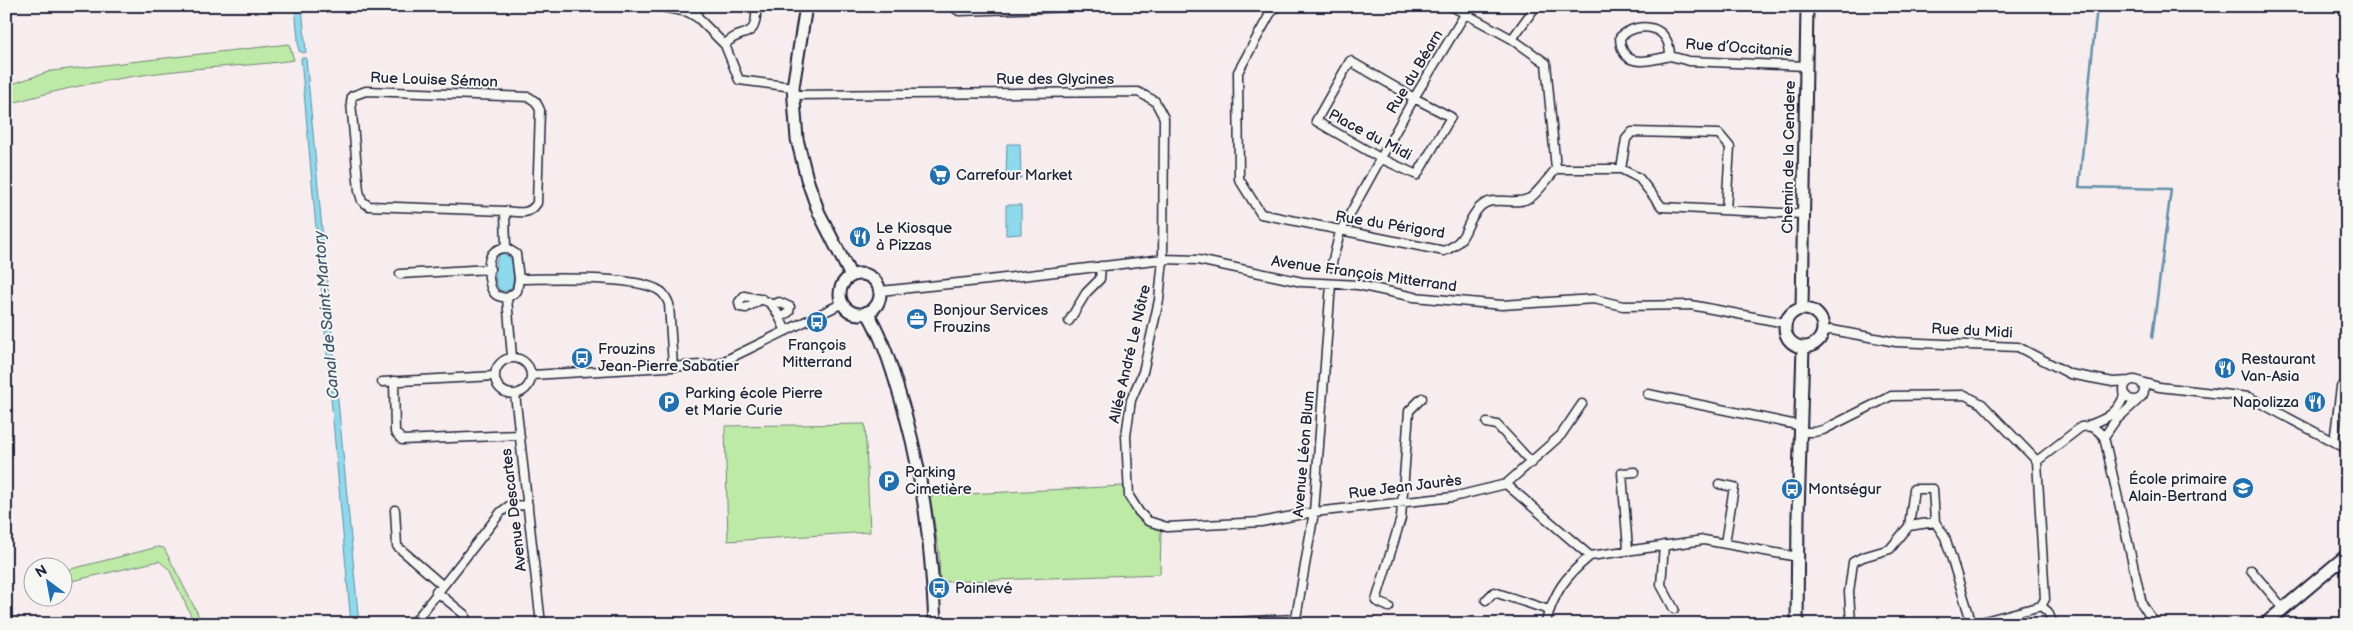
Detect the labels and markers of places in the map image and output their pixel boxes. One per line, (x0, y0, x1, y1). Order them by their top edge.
supermarket icon: Carrefour Market (928, 163, 952, 187)
place label: Carrefour Market (956, 166, 1073, 185)
place label: Le Kiosque à Pizzas (876, 219, 952, 255)
restaurant icon: Le Kiosque à Pizzas (848, 225, 872, 249)
place label: Bonjour Services Frouzins (933, 301, 1049, 337)
office icon: Bonjour Services Frouzins (905, 307, 929, 331)
bus stop icon: François Mitterrand (805, 310, 829, 334)
place label: François Mitterrand (782, 336, 852, 372)
place label: Frouzins Jean-Pierre Sabatier (598, 340, 739, 376)
bus stop icon: Frouzins Jean-Pierre Sabatier (570, 346, 594, 370)
place label: Restaurant Van-Asia (2241, 350, 2316, 386)
restaurant icon: Restaurant Van-Asia (2213, 356, 2237, 380)
place label: Parking école Pierre et Marie Curie (685, 384, 823, 420)
parking icon: Parking école Pierre et Marie Curie (657, 390, 681, 414)
restaurant icon: Napolizza (2303, 390, 2327, 414)
place label: Napolizza (2233, 393, 2299, 412)
place label: Parking Cimetière (905, 463, 972, 499)
parking icon: Parking Cimetière (877, 469, 901, 493)
place label: École primaire Alain-Bertrand (2129, 470, 2227, 506)
school or university icon: École primaire Alain-Bertrand (2231, 476, 2255, 500)
bus stop icon: Montségur (1780, 477, 1804, 501)
place label: Montségur (1808, 480, 1882, 499)
bus stop icon: Painlevé (927, 576, 951, 600)
place label: Painlevé (955, 579, 1012, 598)

